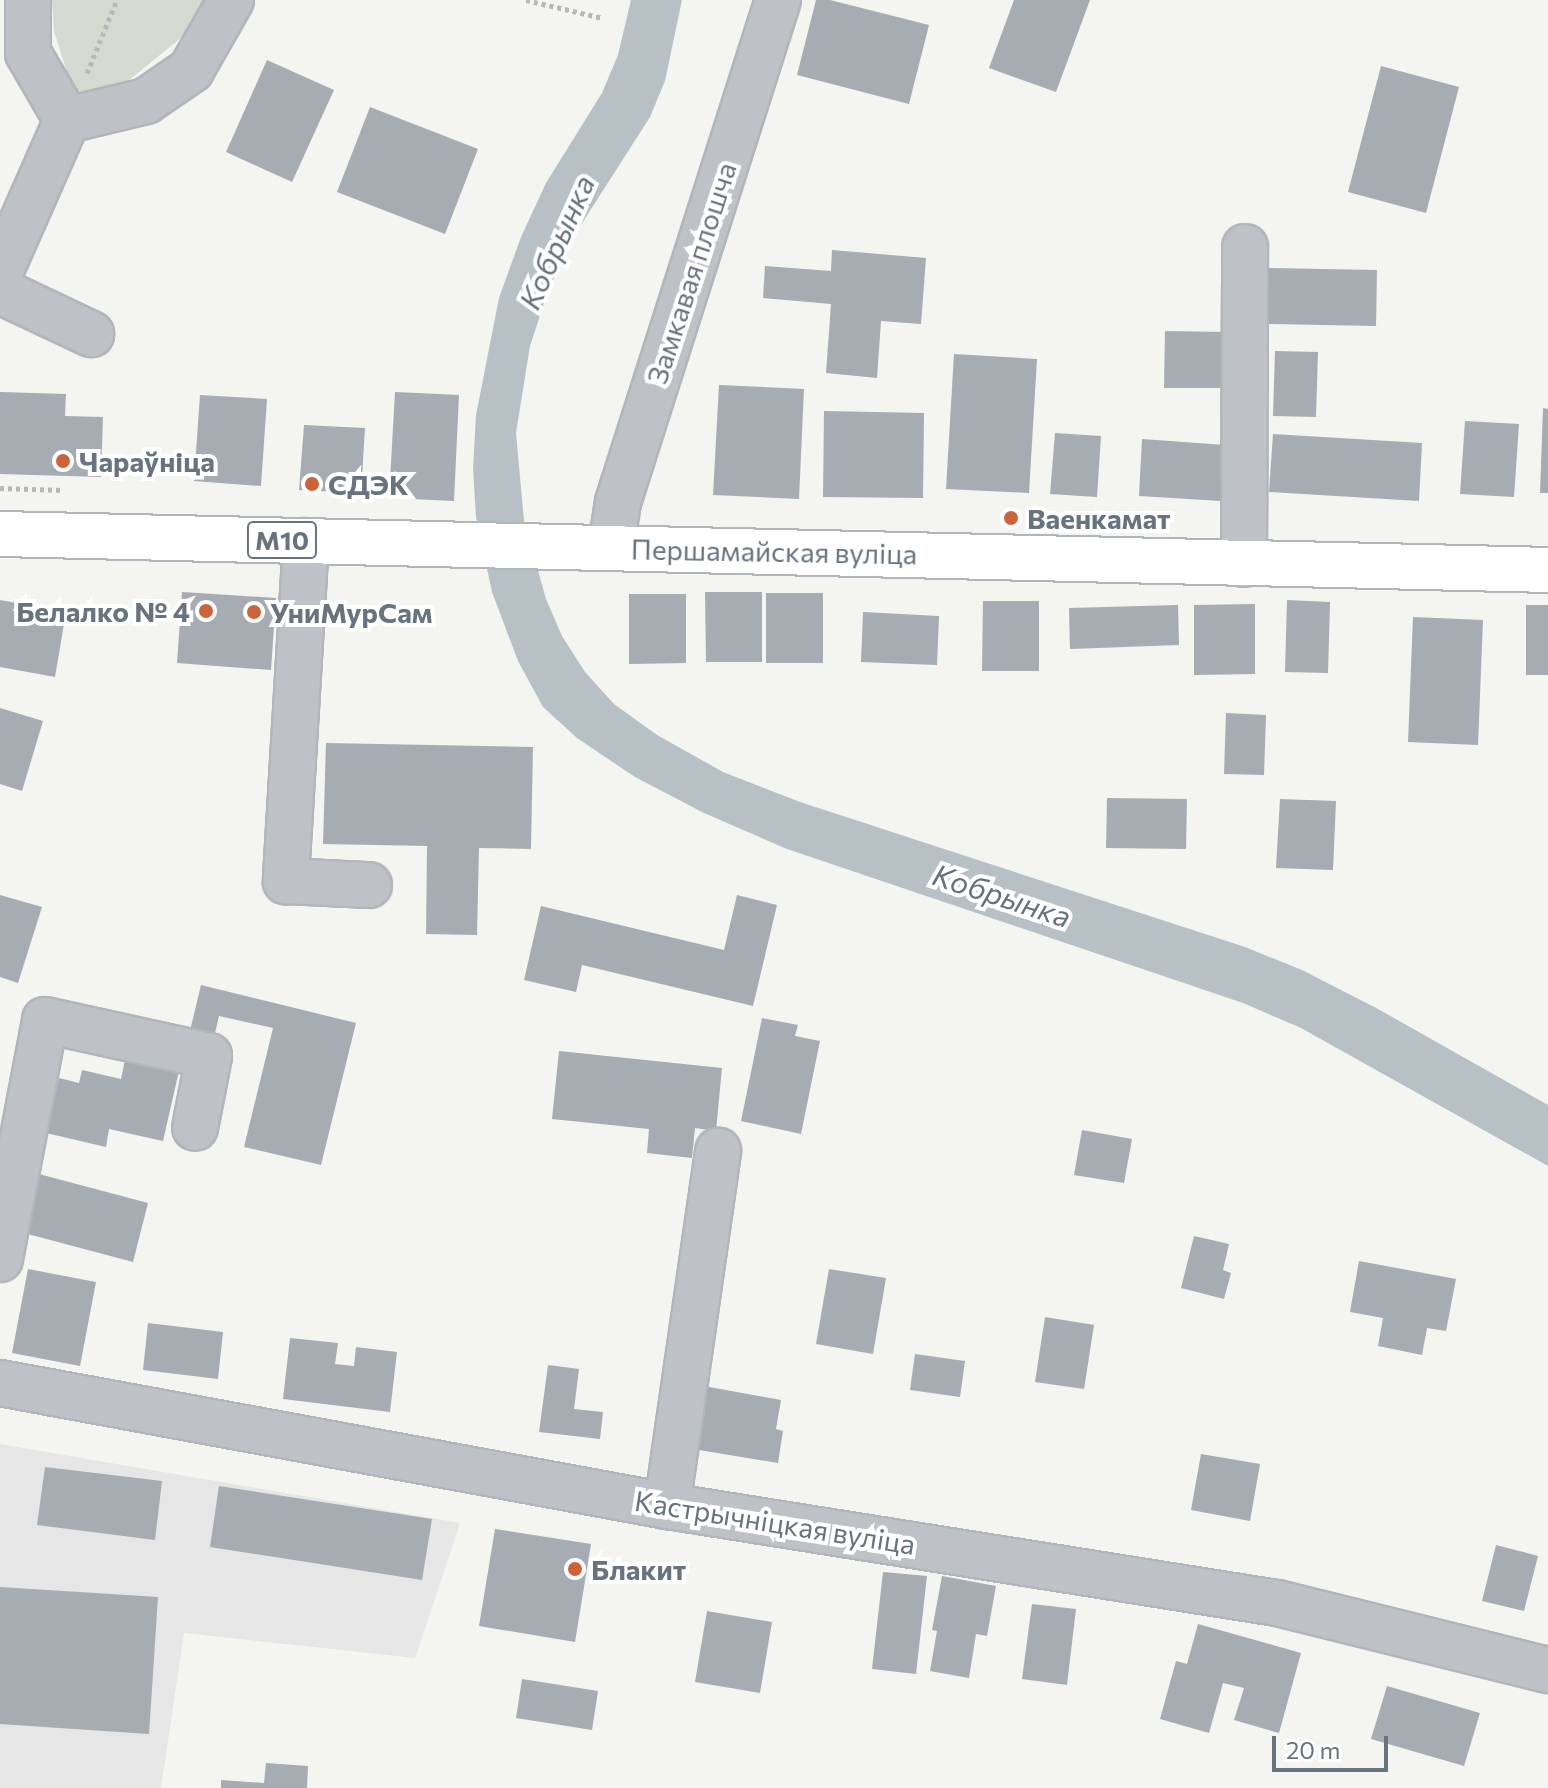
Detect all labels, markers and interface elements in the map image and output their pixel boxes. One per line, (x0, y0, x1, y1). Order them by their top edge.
street label: Замкавая плошча (639, 158, 743, 388)
water label: Кобрынка (511, 169, 601, 315)
place label: Чараўніца (79, 444, 215, 478)
marker: Чараўніца (54, 452, 72, 470)
place label: СДЭК (328, 467, 409, 501)
marker: СДЭК (303, 475, 321, 493)
place label: Ваенкамат (1027, 501, 1171, 535)
marker: Ваенкамат (1002, 509, 1020, 527)
road number: М10 (246, 518, 318, 562)
street label: Першамайская вуліца (631, 532, 917, 570)
place label: Белалко № 4 (16, 594, 190, 628)
place label: УниМурСам (270, 595, 433, 629)
marker: Белалко № 4 (197, 602, 215, 620)
marker: УниМурСам (245, 603, 263, 621)
water label: Кобрынка (929, 856, 1075, 934)
street label: Кастрычніцкая вуліца (632, 1483, 918, 1561)
place label: Блакит (591, 1552, 686, 1586)
marker: Блакит (566, 1560, 584, 1578)
scale bar (1276, 1720, 1392, 1770)
text: 20 m (1286, 1735, 1340, 1764)

